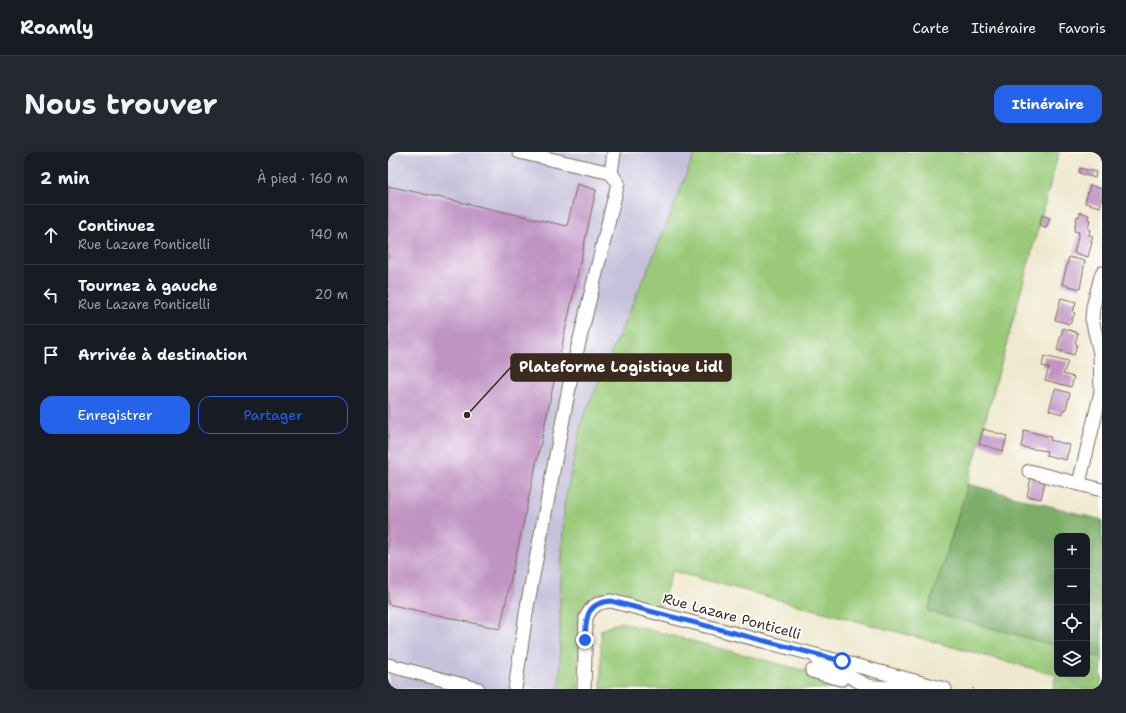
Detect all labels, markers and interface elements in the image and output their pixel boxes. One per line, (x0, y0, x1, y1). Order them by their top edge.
text: Roamly (20, 15, 94, 40)
text: Carte (912, 19, 949, 37)
text: Itinéraire (971, 19, 1036, 37)
text: Favoris (1058, 19, 1106, 37)
text: Nous trouver (24, 85, 218, 123)
button: Itinéraire (994, 85, 1102, 123)
text: 2 min (40, 167, 90, 189)
text: À pied · 160 m (257, 170, 348, 187)
text: Continuez (78, 216, 155, 236)
icon: ahead (40, 224, 62, 246)
text: 140 m (309, 226, 348, 243)
text: Rue Lazare Ponticelli (78, 236, 210, 253)
text: Tournez à gauche (78, 276, 218, 296)
icon: left (40, 284, 62, 306)
text: 20 m (315, 286, 348, 303)
text: Rue Lazare Ponticelli (78, 296, 210, 313)
icon: arrive (40, 344, 62, 366)
text: Arrivée à destination (78, 345, 247, 365)
callout: Plateforme Logistique Lidl (511, 354, 731, 381)
text: Plateforme Logistique Lidl (519, 357, 723, 377)
button: Enregistrer (40, 396, 190, 434)
button: Partager (198, 396, 348, 434)
map controls (1054, 533, 1090, 677)
button: + (1054, 533, 1090, 569)
button: − (1054, 569, 1090, 605)
street label: Rue Lazare Ponticelli (661, 589, 803, 643)
button: locate (1054, 605, 1090, 641)
route end (576, 631, 594, 649)
button: layers (1054, 641, 1090, 677)
route start (833, 652, 851, 670)

